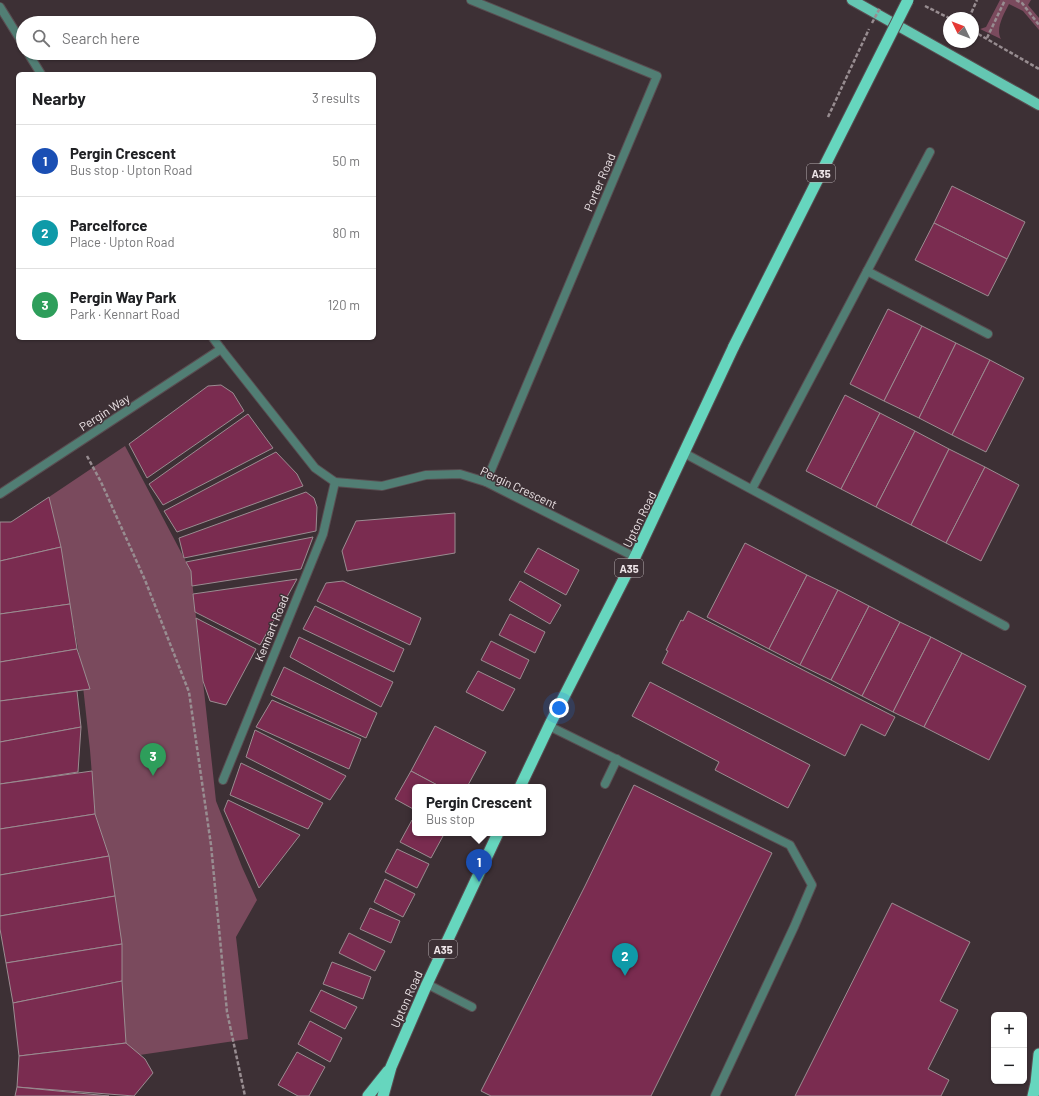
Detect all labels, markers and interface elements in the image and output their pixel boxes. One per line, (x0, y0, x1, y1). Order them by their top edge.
north arrow (943, 12, 979, 48)
search box (16, 16, 376, 60)
icon: search (30, 27, 52, 49)
text: Search here (62, 29, 140, 47)
text: Nearby (32, 88, 86, 108)
text: 3 results (312, 90, 360, 106)
text: Pergin Crescent (70, 144, 176, 162)
street label: Porter Road (580, 151, 618, 213)
text: 1 (43, 153, 47, 169)
text: 50 m (333, 153, 360, 169)
text: Bus stop · Upton Road (70, 162, 192, 178)
road number: A35 (807, 164, 835, 182)
text: Parcelforce (70, 216, 148, 234)
text: 2 (41, 225, 49, 241)
text: 80 m (333, 225, 360, 241)
text: Place · Upton Road (70, 234, 174, 250)
text: Pergin Way Park (70, 288, 177, 306)
text: 3 (41, 297, 49, 313)
text: 120 m (328, 297, 360, 313)
text: Park · Kennart Road (70, 306, 180, 322)
street label: Pergin Way (76, 390, 132, 434)
street label: Pergin Crescent (478, 463, 560, 511)
street label: Upton Road (619, 489, 659, 549)
road number: A35 (615, 559, 643, 577)
street label: Kennart Road (251, 593, 291, 663)
your location (549, 698, 569, 718)
pin: 3 (140, 743, 166, 776)
popup (412, 784, 546, 836)
text: Pergin Crescent (426, 793, 532, 811)
text: Bus stop (426, 811, 475, 827)
pin: 1 (466, 849, 492, 882)
road number: A35 (429, 940, 457, 958)
pin: 2 (612, 943, 638, 976)
street label: Upton Road (387, 969, 425, 1029)
map controls (991, 1012, 1027, 1084)
button: + (991, 1012, 1027, 1048)
button: − (991, 1048, 1027, 1084)

